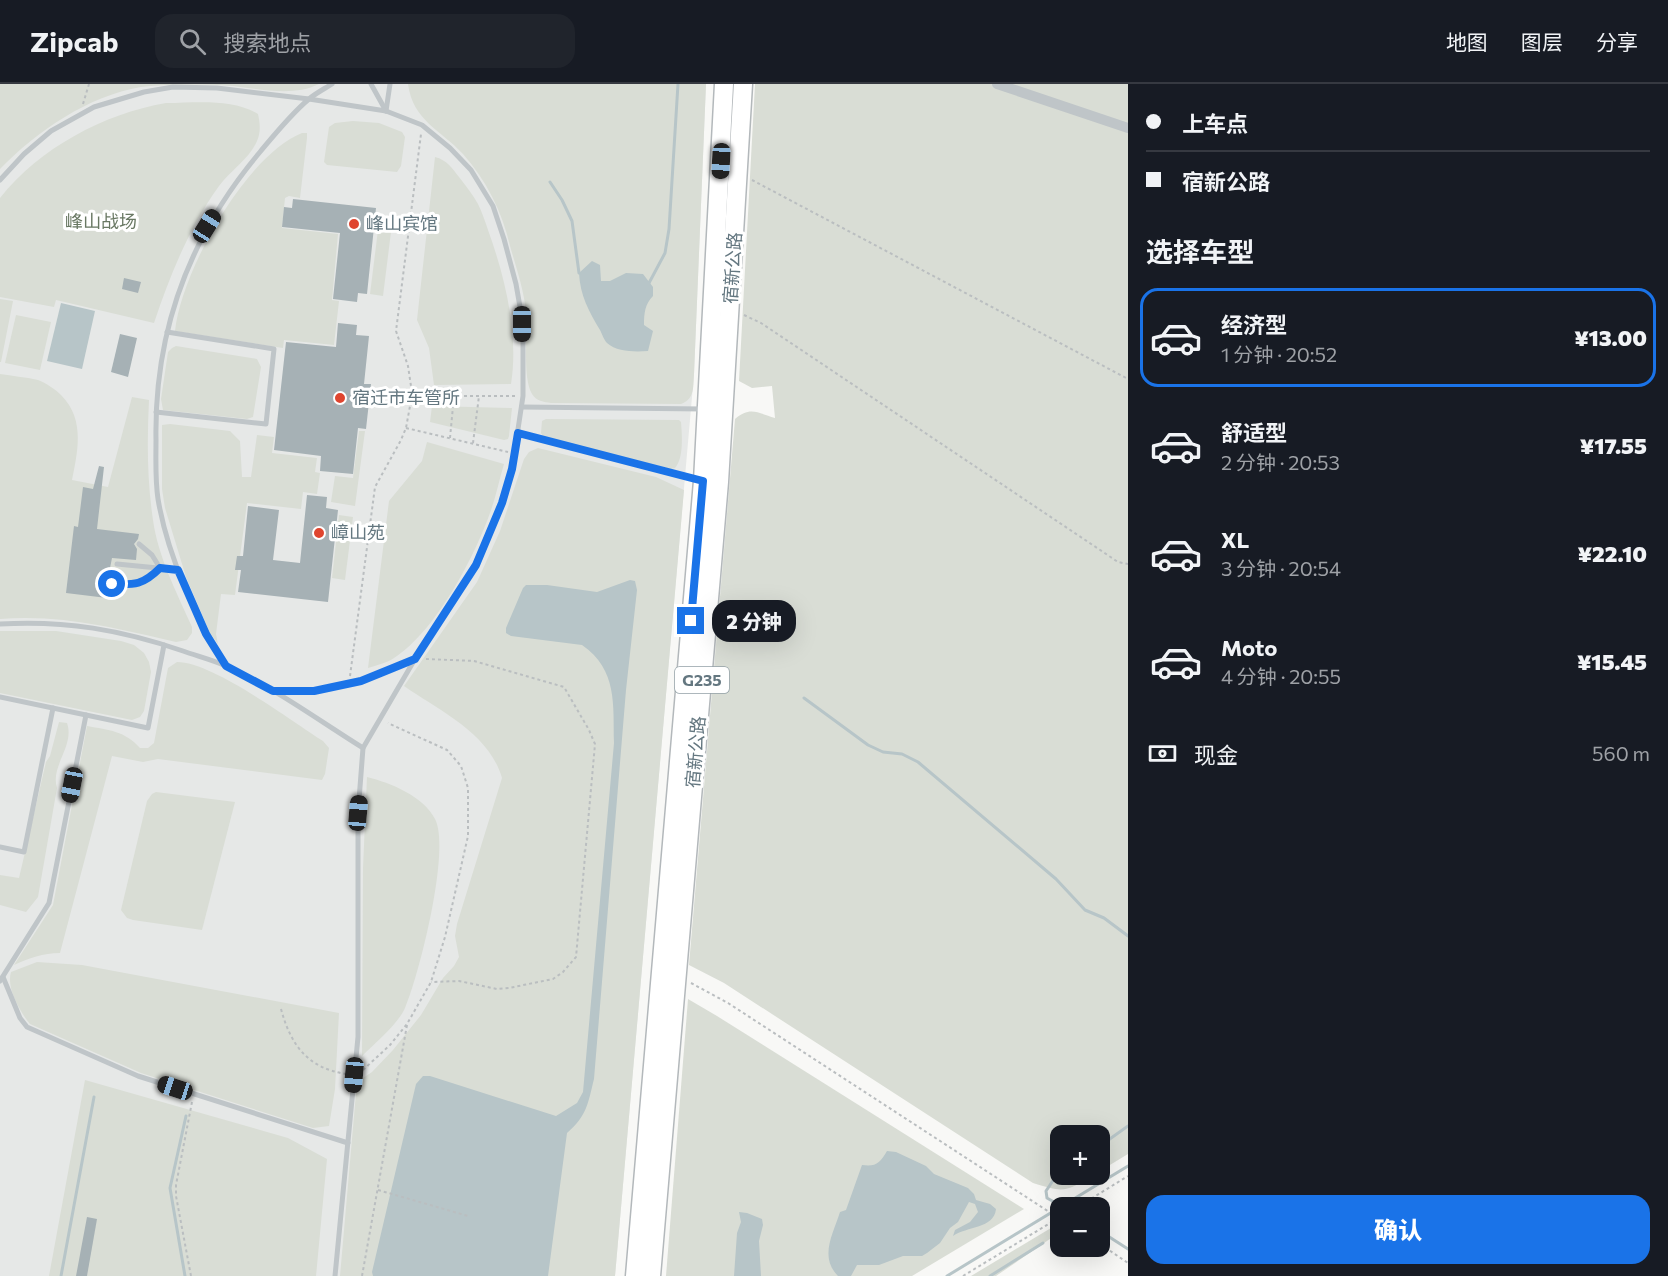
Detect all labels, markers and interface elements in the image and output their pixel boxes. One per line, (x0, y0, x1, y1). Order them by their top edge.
search box (155, 14, 575, 68)
text: Zipcab (30, 24, 119, 58)
icon: search (176, 25, 209, 58)
text: 搜索地点 (224, 29, 312, 56)
text: 地图 (1446, 29, 1488, 54)
text: 图层 (1521, 29, 1563, 54)
text: 分享 (1596, 29, 1638, 54)
text: 上车点 (1182, 110, 1248, 137)
car (711, 143, 731, 179)
text: 宿新公路 (1182, 168, 1270, 195)
car (190, 206, 224, 246)
park label: 峰山战场 (65, 210, 137, 232)
place label: 峰山宾馆 (366, 212, 438, 234)
marker: 峰山宾馆 (347, 217, 361, 231)
street label: 宿新公路 (719, 231, 745, 305)
text: 选择车型 (1146, 235, 1254, 268)
car (513, 306, 531, 342)
icon: car (1149, 311, 1203, 365)
text: 经济型 (1221, 311, 1287, 338)
text: ¥13.00 (1574, 324, 1647, 351)
text: 1 分钟 · 20:52 (1221, 342, 1337, 366)
place label: 宿迁市车管所 (352, 386, 460, 408)
marker: 宿迁市车管所 (333, 391, 347, 405)
icon: car (1149, 419, 1203, 473)
text: 舒适型 (1221, 419, 1287, 446)
text: ¥17.55 (1580, 432, 1647, 459)
text: 2 分钟 · 20:53 (1221, 450, 1340, 474)
place label: 嶂山苑 (331, 521, 385, 543)
marker: 嶂山苑 (312, 526, 326, 540)
text: XL (1221, 526, 1249, 553)
icon: car (1149, 527, 1203, 581)
text: ¥22.10 (1578, 540, 1647, 567)
text: 3 分钟 · 20:54 (1221, 556, 1341, 580)
route start (98, 570, 125, 597)
callout: 2 分钟 (712, 600, 796, 642)
route end (677, 607, 704, 634)
text: 2 分钟 (726, 609, 782, 633)
text: Moto (1221, 634, 1277, 661)
icon: car (1149, 635, 1203, 689)
text: ¥15.45 (1577, 648, 1647, 675)
text: 4 分钟 · 20:55 (1221, 664, 1341, 688)
road number: G235 (675, 667, 729, 693)
street label: 宿新公路 (681, 715, 709, 789)
icon: cash (1146, 737, 1179, 770)
text: 现金 (1194, 741, 1238, 768)
text: 560 m (1592, 741, 1650, 765)
car (60, 766, 84, 804)
car (347, 794, 369, 832)
car (343, 1056, 365, 1094)
car (155, 1074, 195, 1102)
map controls (1050, 1125, 1110, 1257)
button: + (1050, 1125, 1110, 1185)
button: 确认 (1146, 1195, 1650, 1264)
button: − (1050, 1197, 1110, 1257)

